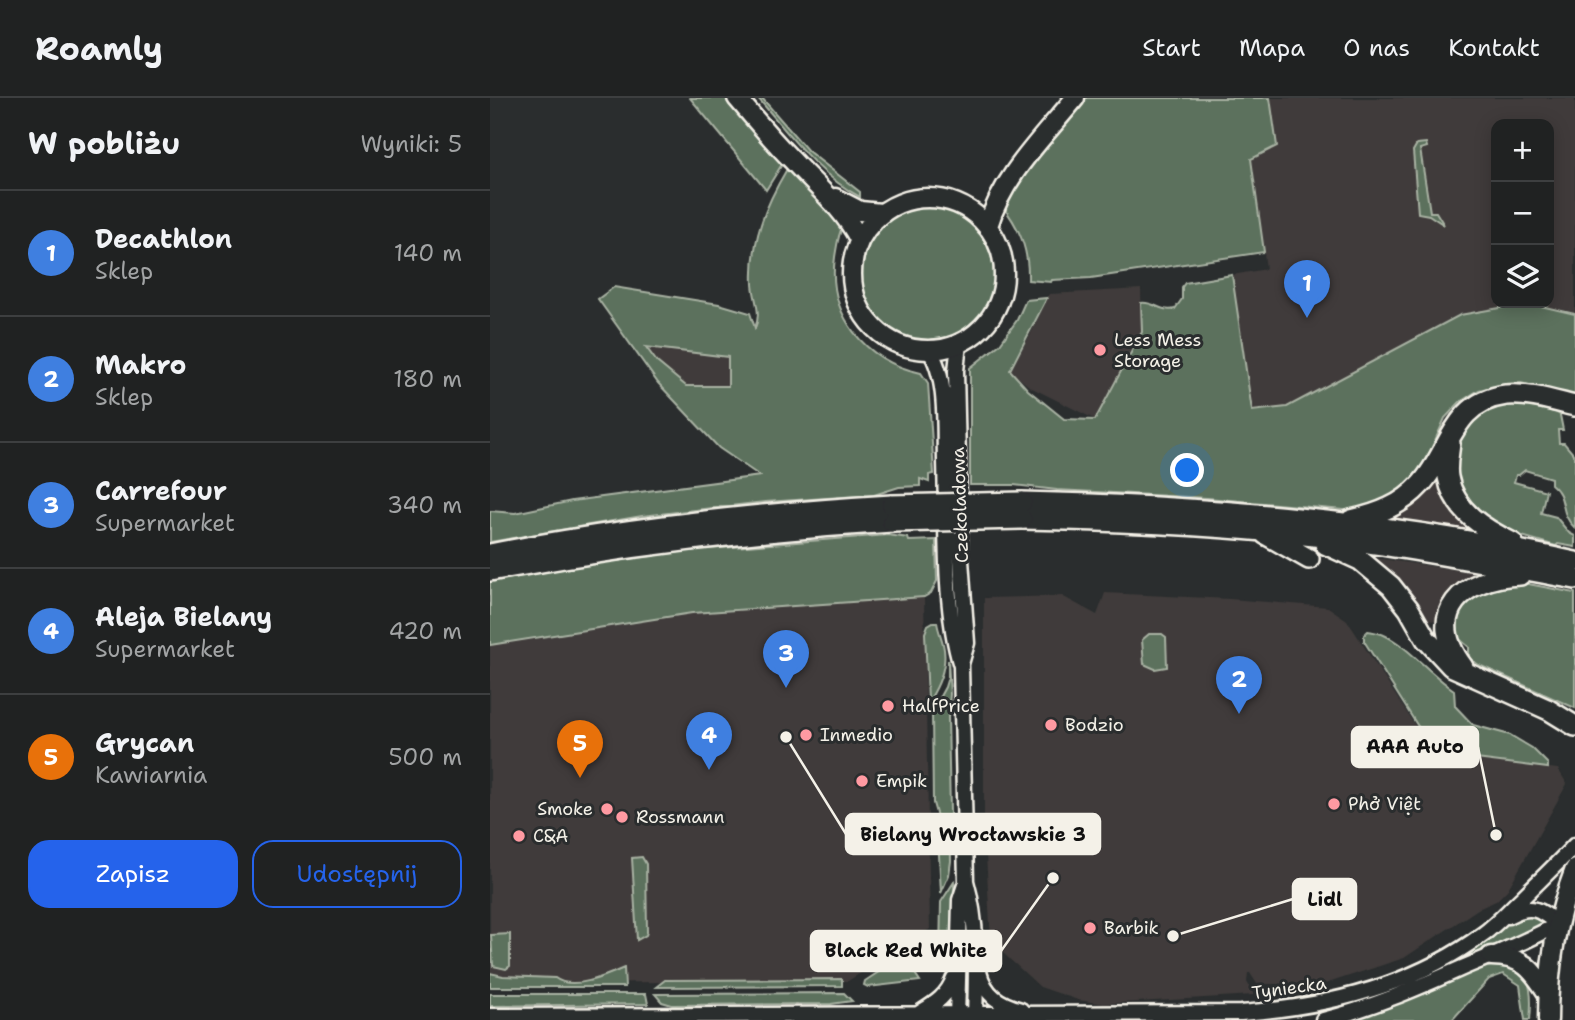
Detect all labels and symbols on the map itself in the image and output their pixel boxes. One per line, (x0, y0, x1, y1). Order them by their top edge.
pin: 1 (1284, 260, 1330, 318)
place label: Less Mess Storage (1114, 328, 1202, 373)
marker: Less Mess Storage (1092, 342, 1108, 358)
street label: Czekoladowa (946, 447, 974, 563)
your location (1170, 453, 1204, 487)
pin: 3 (763, 630, 809, 688)
pin: 2 (1216, 656, 1262, 714)
place label: HalfPrice (902, 694, 980, 718)
marker: HalfPrice (880, 698, 896, 714)
pin: 4 (686, 712, 732, 770)
place label: Bodzio (1065, 713, 1124, 737)
marker: Bodzio (1043, 717, 1059, 733)
pin: 5 (557, 720, 603, 778)
place label: Inmedio (820, 723, 893, 747)
marker: Inmedio (798, 727, 814, 743)
callout: AAA Auto (1352, 727, 1478, 767)
text: AAA Auto (1366, 734, 1464, 759)
place label: Empik (876, 769, 927, 793)
marker: Empik (854, 773, 870, 789)
place label: Phở Việt (1348, 792, 1421, 816)
marker: Phở Việt (1326, 796, 1342, 812)
place label: Smoke (537, 797, 593, 821)
marker: Smoke (599, 801, 615, 817)
place label: Rossmann (636, 805, 724, 829)
marker: Rossmann (614, 809, 630, 825)
callout: Bielany Wrocławskie 3 (846, 814, 1100, 854)
text: Bielany Wrocławskie 3 (860, 822, 1086, 847)
place label: C&A (533, 824, 568, 848)
marker: C&A (511, 828, 527, 844)
callout: Lidl (1293, 879, 1356, 919)
text: Lidl (1307, 887, 1343, 912)
place label: Barbik (1104, 916, 1159, 940)
marker: Barbik (1082, 920, 1098, 936)
callout: Black Red White (811, 931, 1001, 971)
text: Black Red White (825, 938, 987, 963)
street label: Tyniecka (1250, 971, 1328, 1005)

